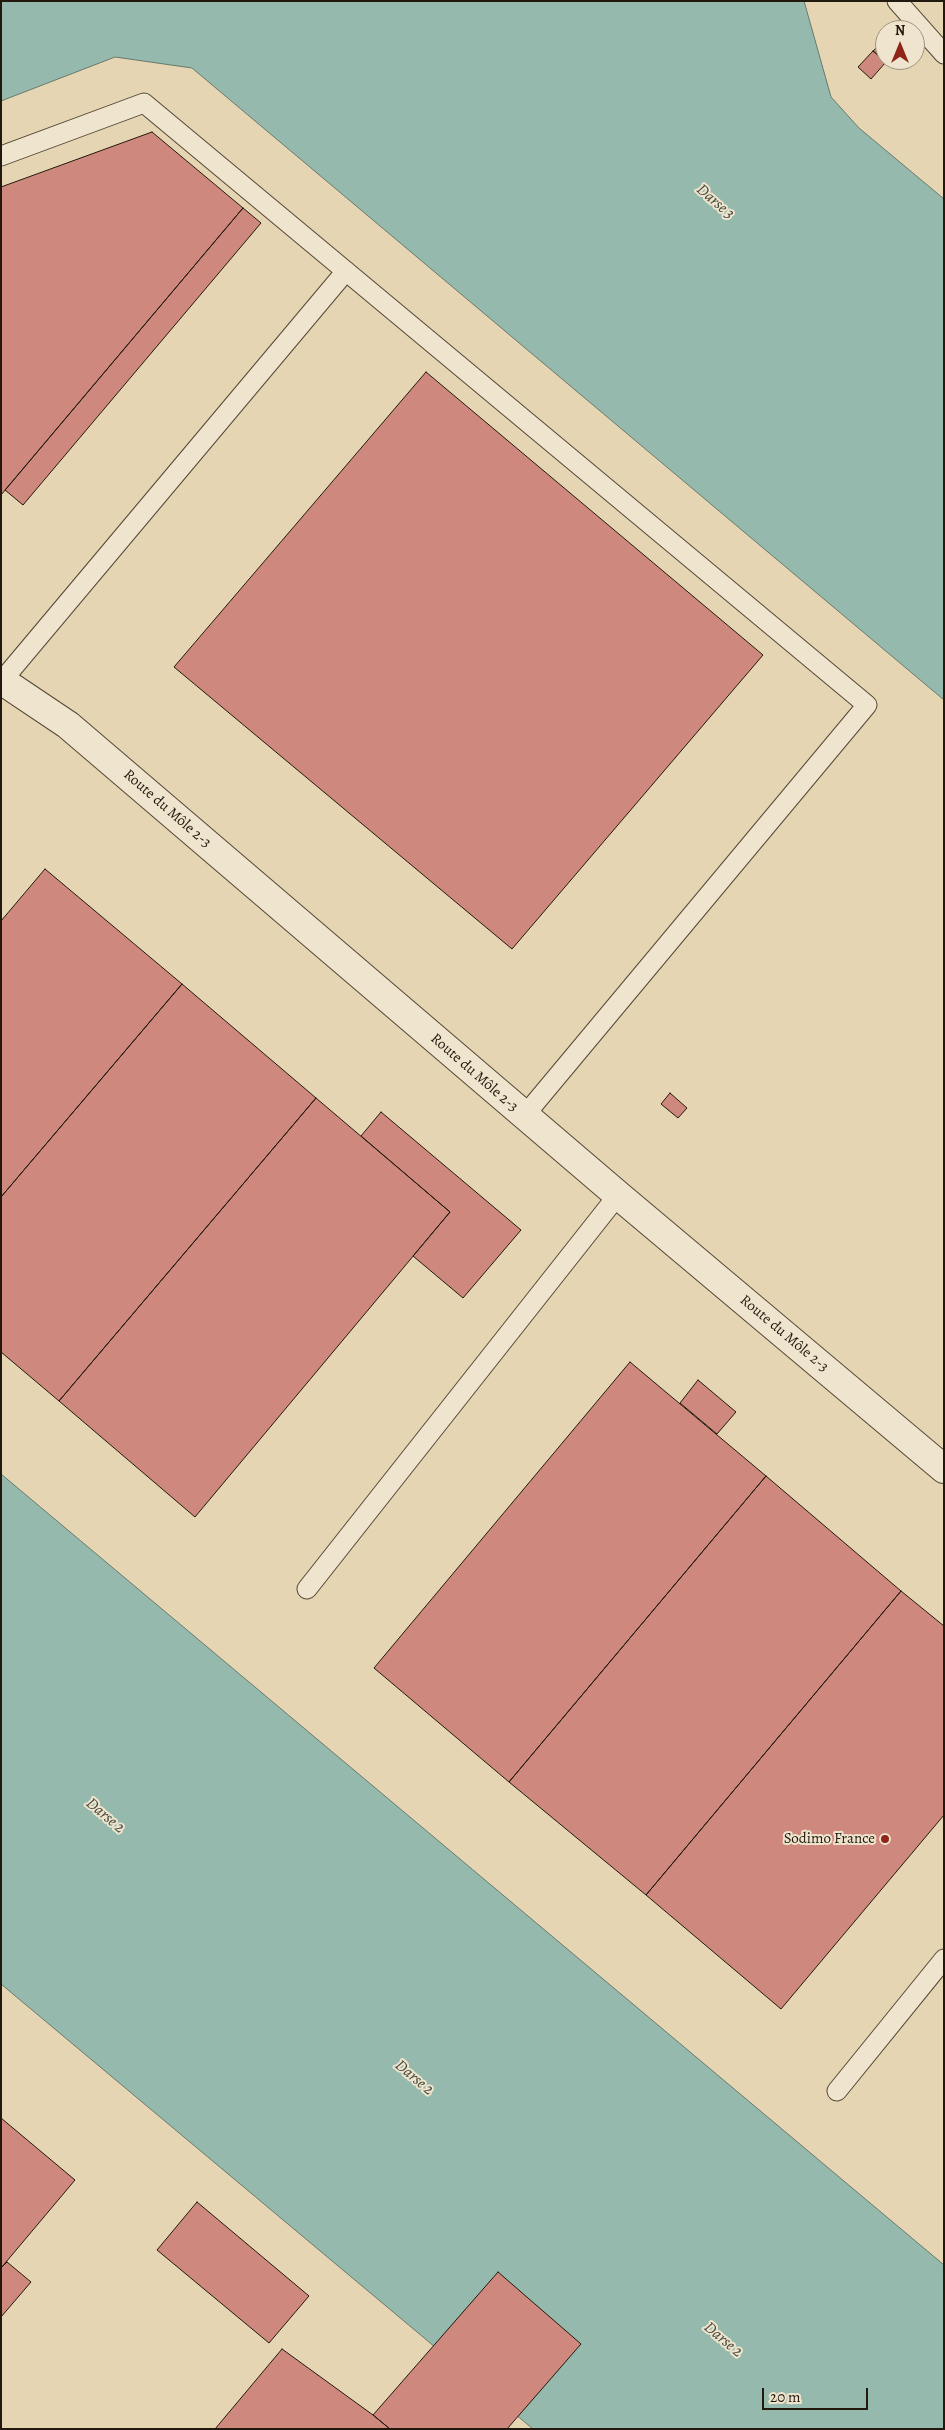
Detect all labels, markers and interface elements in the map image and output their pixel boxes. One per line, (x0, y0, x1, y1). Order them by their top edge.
north arrow (875, 20, 925, 70)
text: N (895, 21, 905, 40)
water label: Darse 3 (692, 180, 738, 224)
street label: Route du Môle 2-3 (119, 766, 215, 852)
street label: Route du Môle 2-3 (426, 1030, 522, 1116)
street label: Route du Môle 2-3 (736, 1292, 832, 1376)
water label: Darse 2 (82, 1794, 128, 1838)
place label: Sodimo France (784, 1830, 875, 1848)
marker: Sodimo France (879, 1833, 891, 1845)
water label: Darse 2 (391, 2056, 437, 2100)
water label: Darse 2 (700, 2318, 746, 2362)
scale bar (765, 2378, 871, 2410)
text: 20 m (770, 2387, 801, 2407)

